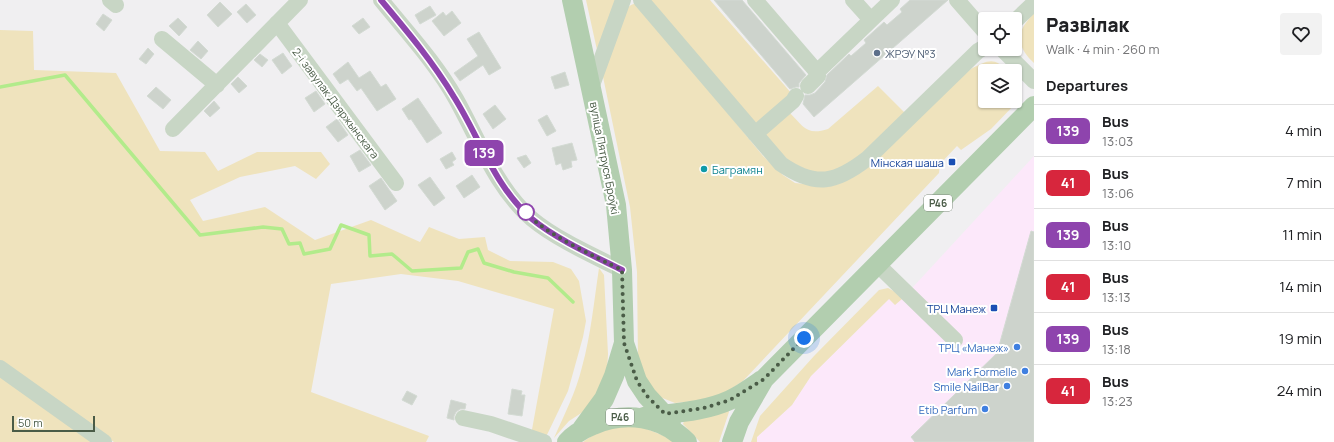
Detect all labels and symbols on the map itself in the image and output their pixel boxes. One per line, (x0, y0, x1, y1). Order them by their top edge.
street label: 2-і завулак Дзяржынскага (289, 45, 383, 161)
place label: ЖРЭУ №3 (885, 46, 936, 61)
marker: ЖРЭУ №3 (872, 48, 882, 58)
street label: вуліца Пятруся Броўкі (587, 101, 623, 215)
line badge: 139 (461, 140, 507, 166)
place label: Мінская шаша (871, 155, 944, 170)
marker: Мінская шаша (947, 157, 957, 167)
place label: Баграмян (712, 162, 763, 177)
marker: Баграмян (699, 164, 709, 174)
road number: Р46 (924, 195, 952, 211)
unlabelled marker (517, 203, 535, 221)
place label: ТРЦ Манеж (927, 301, 986, 316)
marker: ТРЦ Манеж (989, 303, 999, 313)
your location (794, 328, 814, 348)
place label: ТРЦ «Манеж» (938, 340, 1009, 355)
marker: ТРЦ «Манеж» (1012, 342, 1022, 352)
place label: Mark Formelle (947, 364, 1018, 379)
marker: Mark Formelle (1020, 366, 1030, 376)
place label: Smile NailBar (934, 379, 999, 394)
marker: Smile NailBar (1002, 381, 1012, 391)
place label: Etib Parfum (919, 402, 977, 417)
marker: Etib Parfum (980, 404, 990, 414)
road number: Р46 (606, 409, 634, 425)
scale bar (12, 414, 95, 433)

